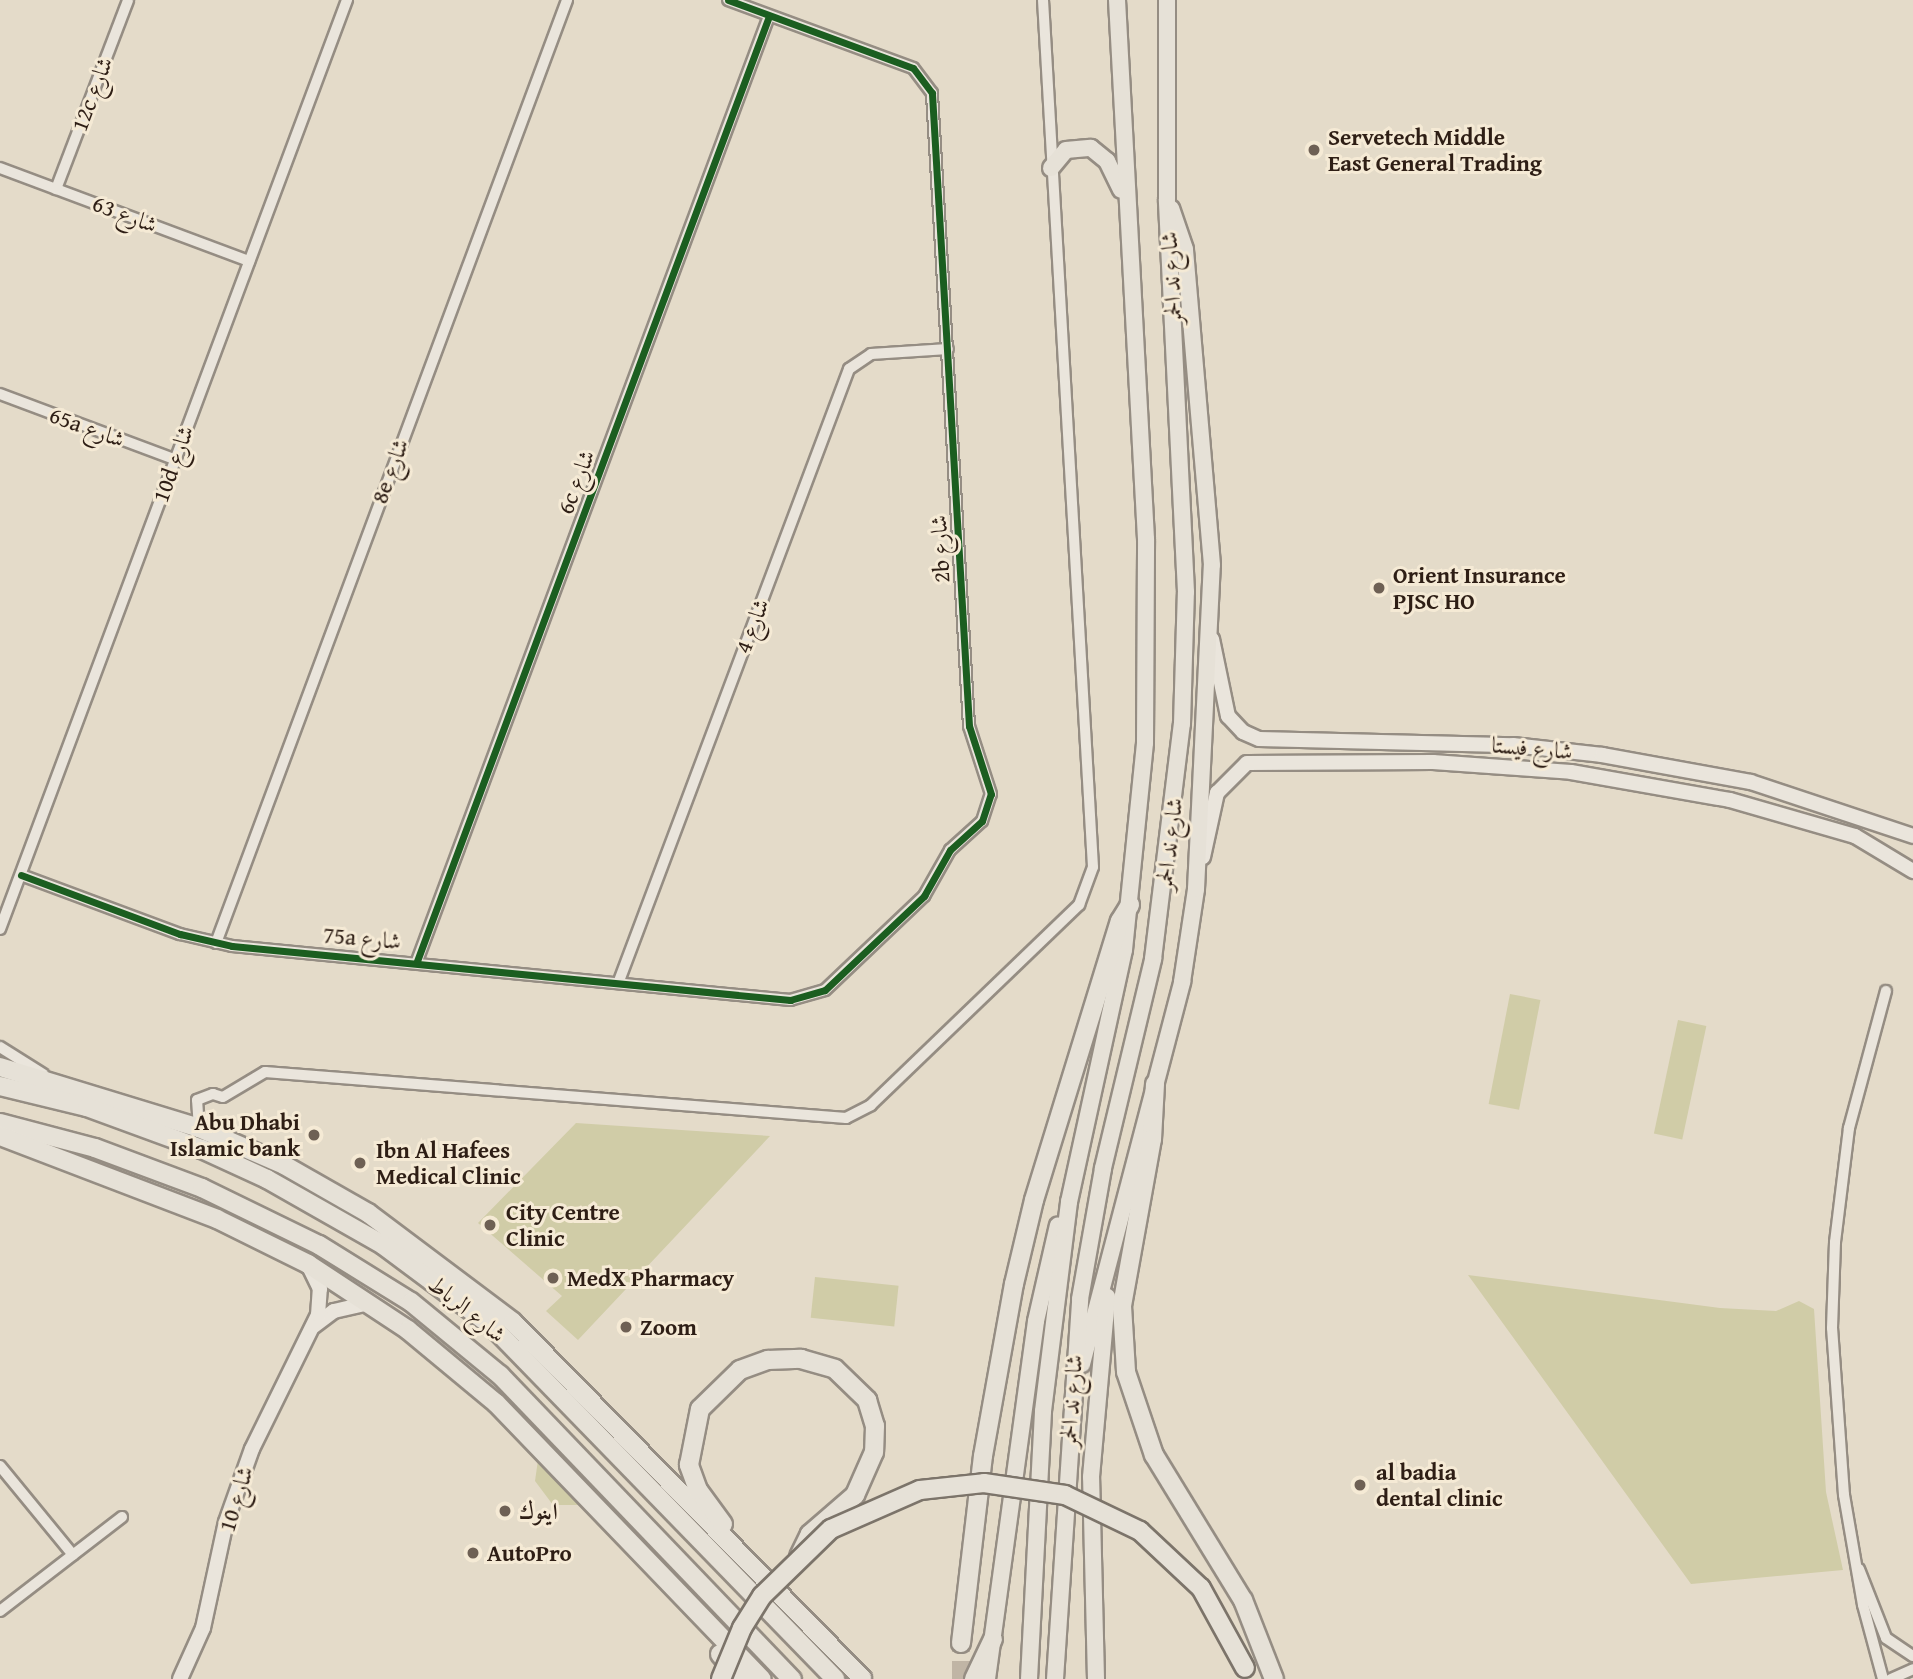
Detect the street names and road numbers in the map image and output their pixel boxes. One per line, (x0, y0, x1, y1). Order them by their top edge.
street label: 12c شارع (65, 53, 119, 135)
street label: شارع 63 (89, 189, 161, 239)
street label: شارع ند الحمر (1155, 231, 1187, 325)
street label: 65a شارع (46, 401, 128, 453)
street label: 10d شارع (146, 422, 200, 506)
street label: 8e شارع (366, 435, 414, 507)
street label: 6c شارع (551, 446, 601, 518)
street label: 2b شارع (924, 514, 956, 584)
street label: شارع 4 (729, 595, 775, 657)
street label: شارع فيستا (1490, 731, 1574, 765)
street label: شارع ند الحمر (1150, 796, 1188, 892)
street label: 75a شارع (322, 921, 402, 955)
street label: شارع الرباط (423, 1270, 511, 1348)
street label: شارع ند الحمر (1054, 1354, 1088, 1448)
street label: شارع 10 (213, 1463, 259, 1535)

